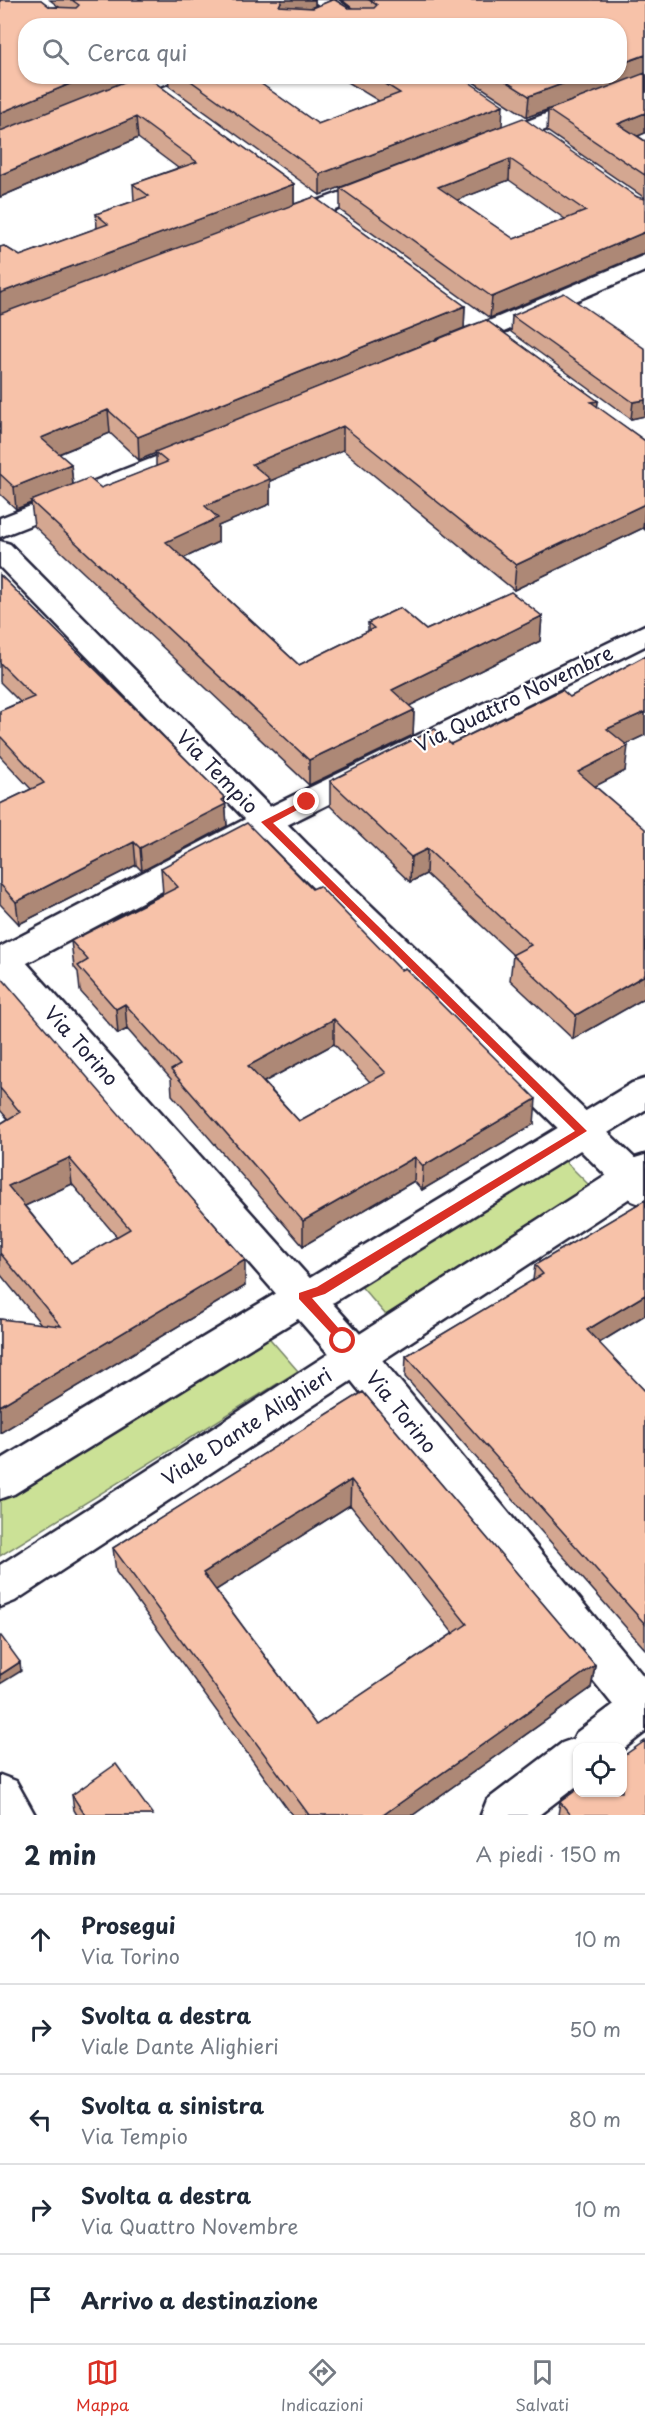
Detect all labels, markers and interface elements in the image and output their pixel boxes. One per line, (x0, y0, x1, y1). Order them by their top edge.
search box (18, 18, 627, 84)
icon: search (39, 35, 72, 68)
text: Cerca qui (87, 35, 187, 68)
street label: Via Quattro Novembre (409, 637, 618, 759)
street label: Via Tempio (170, 722, 266, 820)
route end (293, 788, 319, 814)
street label: Via Torino (37, 999, 126, 1092)
route start (329, 1327, 355, 1353)
street label: Viale Dante Alighieri (155, 1360, 338, 1493)
street label: Via Torino (359, 1363, 445, 1459)
map controls (573, 1743, 627, 1797)
button: locate (573, 1743, 627, 1797)
text: 2 min (24, 1835, 97, 1874)
text: A piedi · 150 m (476, 1839, 621, 1869)
text: Prosegui (81, 1908, 175, 1941)
icon: ahead (24, 1923, 57, 1956)
text: 10 m (574, 1924, 621, 1954)
text: Via Torino (81, 1941, 180, 1971)
text: Svolta a destra (81, 1998, 251, 2031)
icon: right (24, 2013, 57, 2046)
text: 50 m (569, 2014, 621, 2044)
text: Viale Dante Alighieri (81, 2031, 279, 2061)
text: Svolta a sinistra (81, 2088, 264, 2121)
icon: left (24, 2103, 57, 2136)
text: 80 m (569, 2104, 621, 2134)
text: Via Tempio (81, 2121, 188, 2151)
text: Svolta a destra (81, 2178, 251, 2211)
icon: right (24, 2193, 57, 2226)
text: 10 m (574, 2194, 621, 2224)
text: Via Quattro Novembre (81, 2211, 298, 2241)
icon: arrive (24, 2283, 57, 2316)
text: Arrivo a destinazione (81, 2283, 318, 2316)
tab: Mappa (76, 2356, 129, 2416)
tab: Indicazioni (281, 2356, 363, 2416)
tab: Salvati (515, 2356, 569, 2416)

